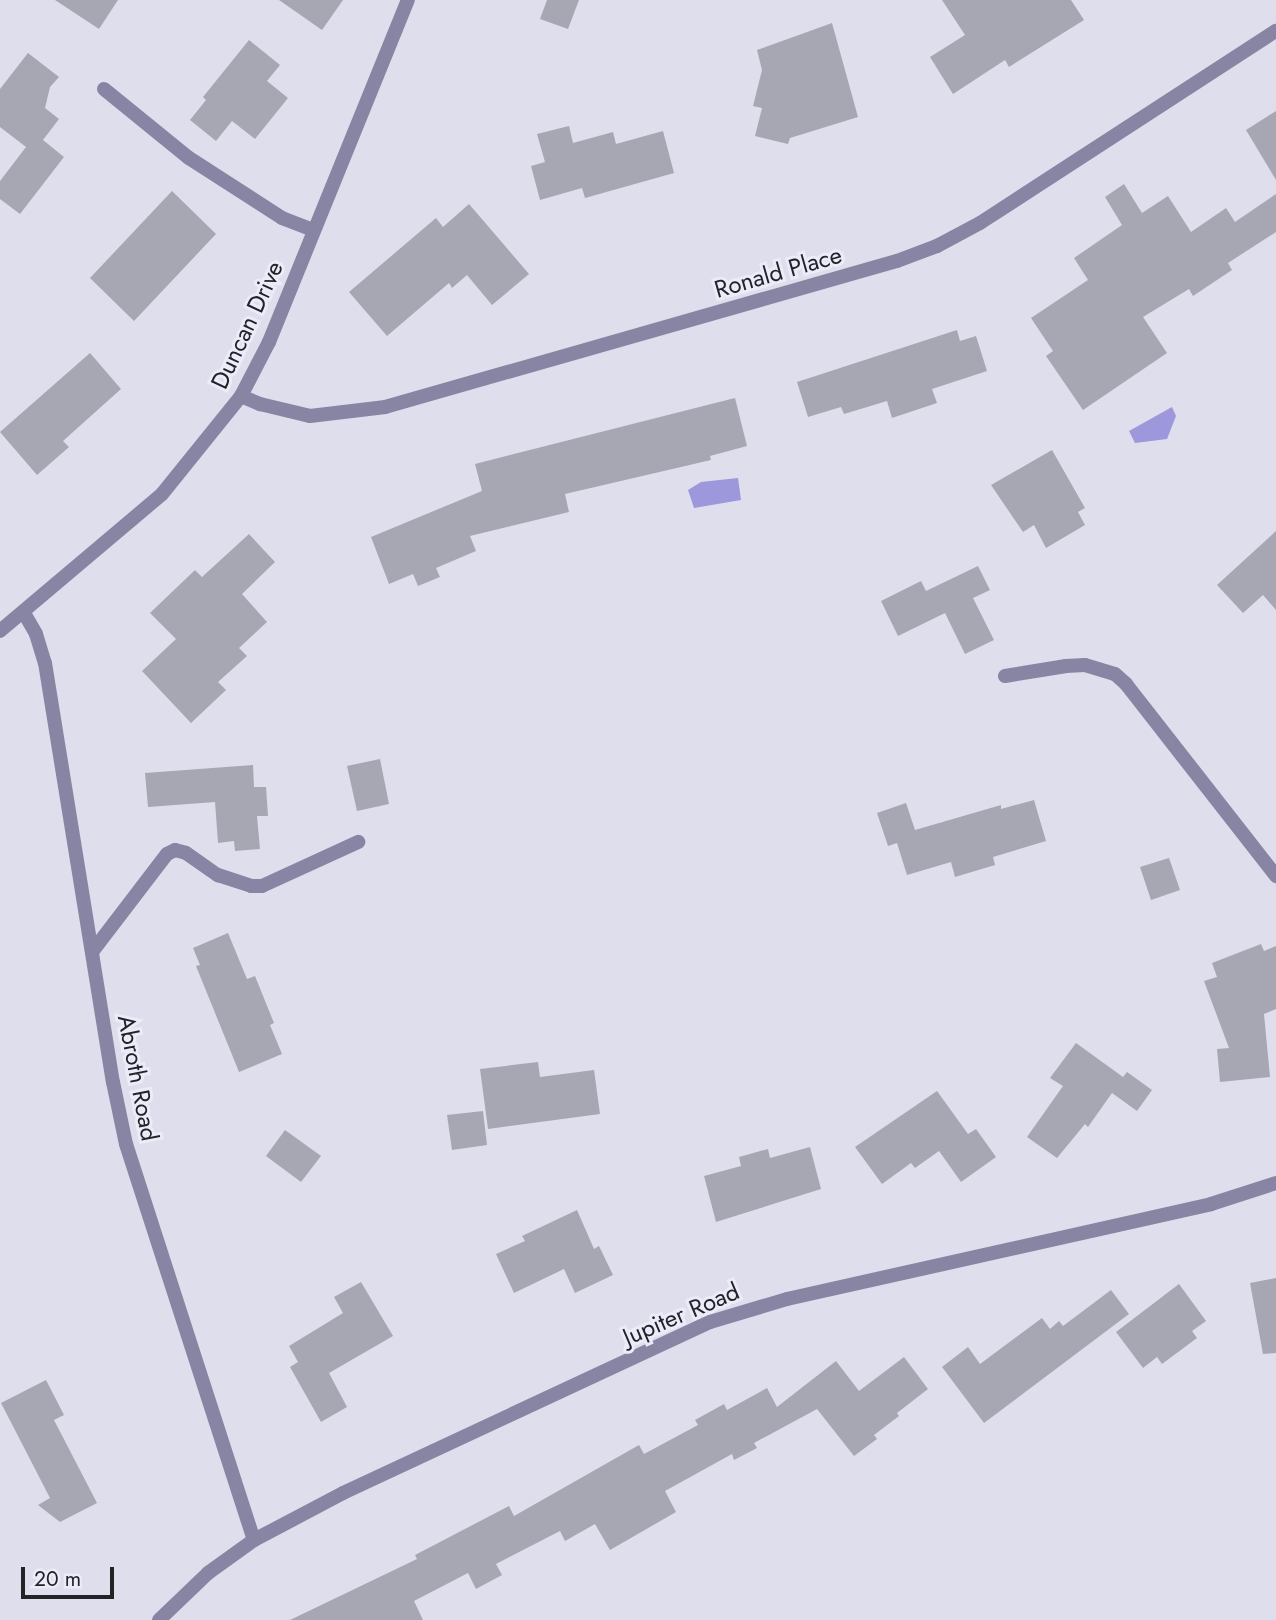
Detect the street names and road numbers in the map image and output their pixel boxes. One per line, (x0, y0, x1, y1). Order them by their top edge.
street label: Ronald Place (711, 240, 845, 304)
street label: Duncan Drive (205, 257, 289, 393)
street label: Abroth Road (112, 1013, 164, 1143)
street label: Jupiter Road (618, 1277, 744, 1351)

